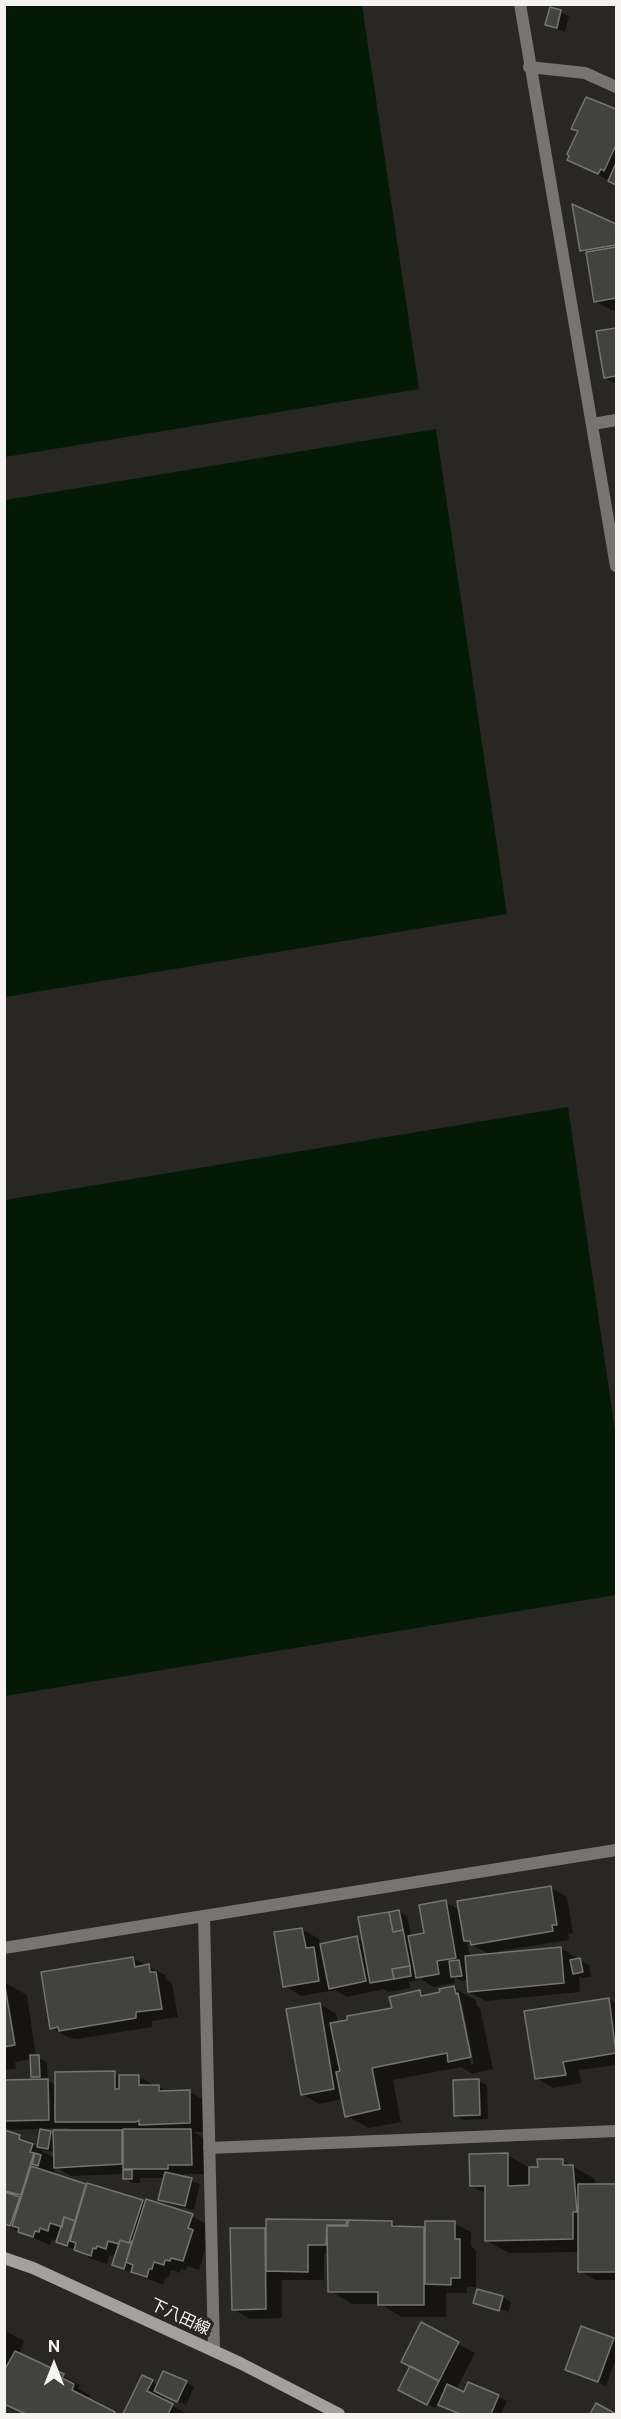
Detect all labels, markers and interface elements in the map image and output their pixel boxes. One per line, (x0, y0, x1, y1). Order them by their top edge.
street label: 下八田線 (147, 2295, 213, 2339)
north arrow (24, 2335, 84, 2395)
text: N (48, 2337, 60, 2356)

